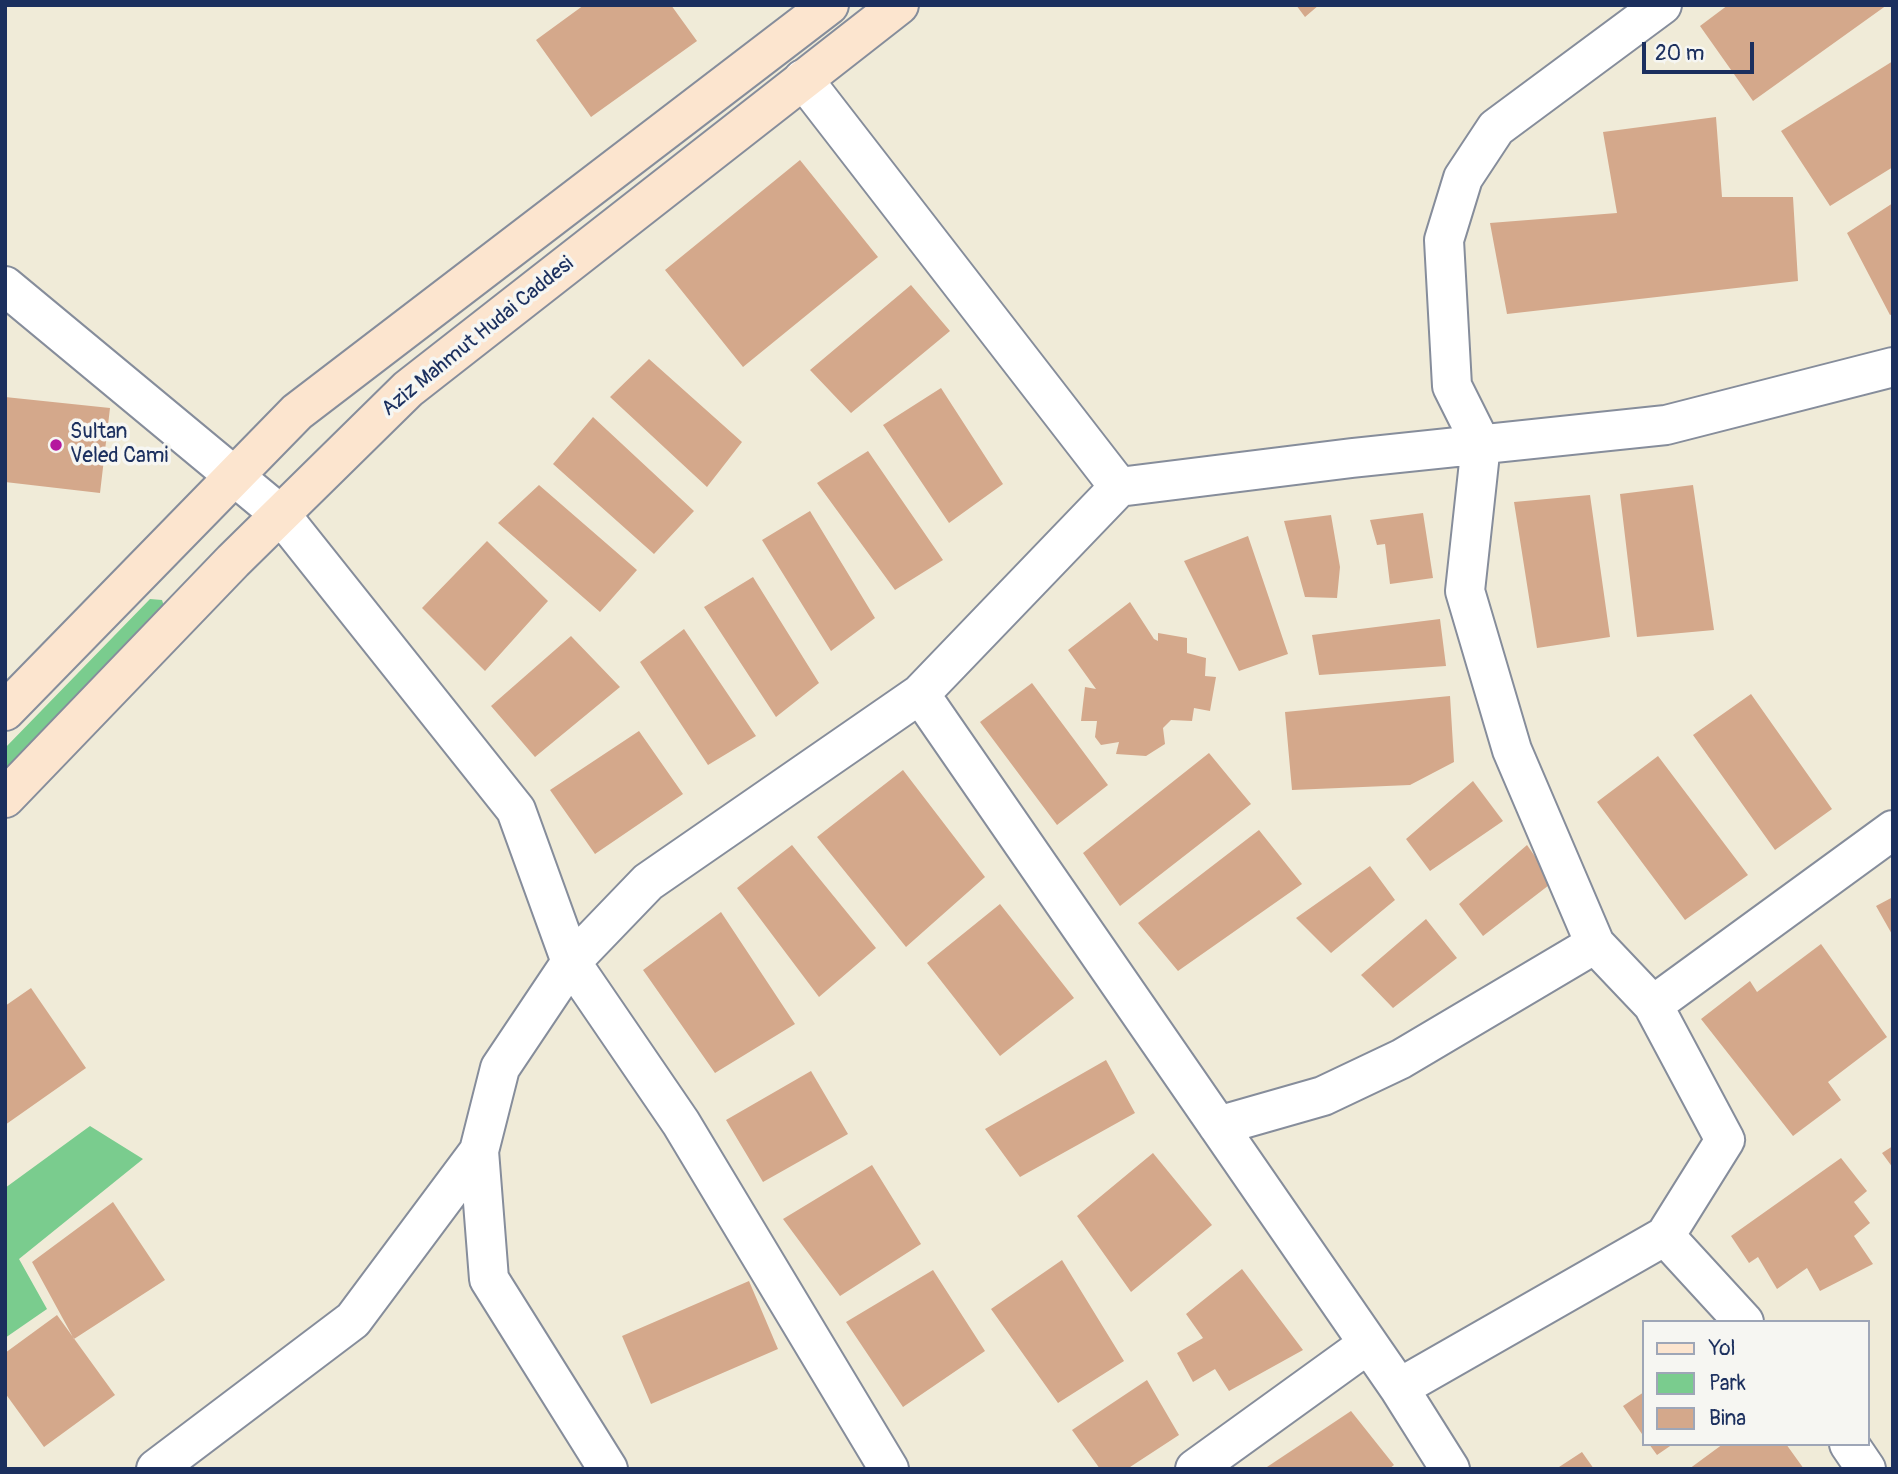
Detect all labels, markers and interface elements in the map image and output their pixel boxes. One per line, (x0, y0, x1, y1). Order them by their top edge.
scale bar (1646, 28, 1758, 72)
text: 20 m (1655, 40, 1704, 67)
street label: Aziz Mahmut Hudai Caddesi (377, 252, 579, 422)
place label: Sultan Veled Cami (70, 420, 168, 470)
marker: Sultan Veled Cami (48, 437, 64, 453)
legend (1643, 1320, 1870, 1446)
text: Yol (1709, 1335, 1736, 1362)
text: Park (1709, 1370, 1746, 1397)
text: Bina (1709, 1405, 1746, 1432)

